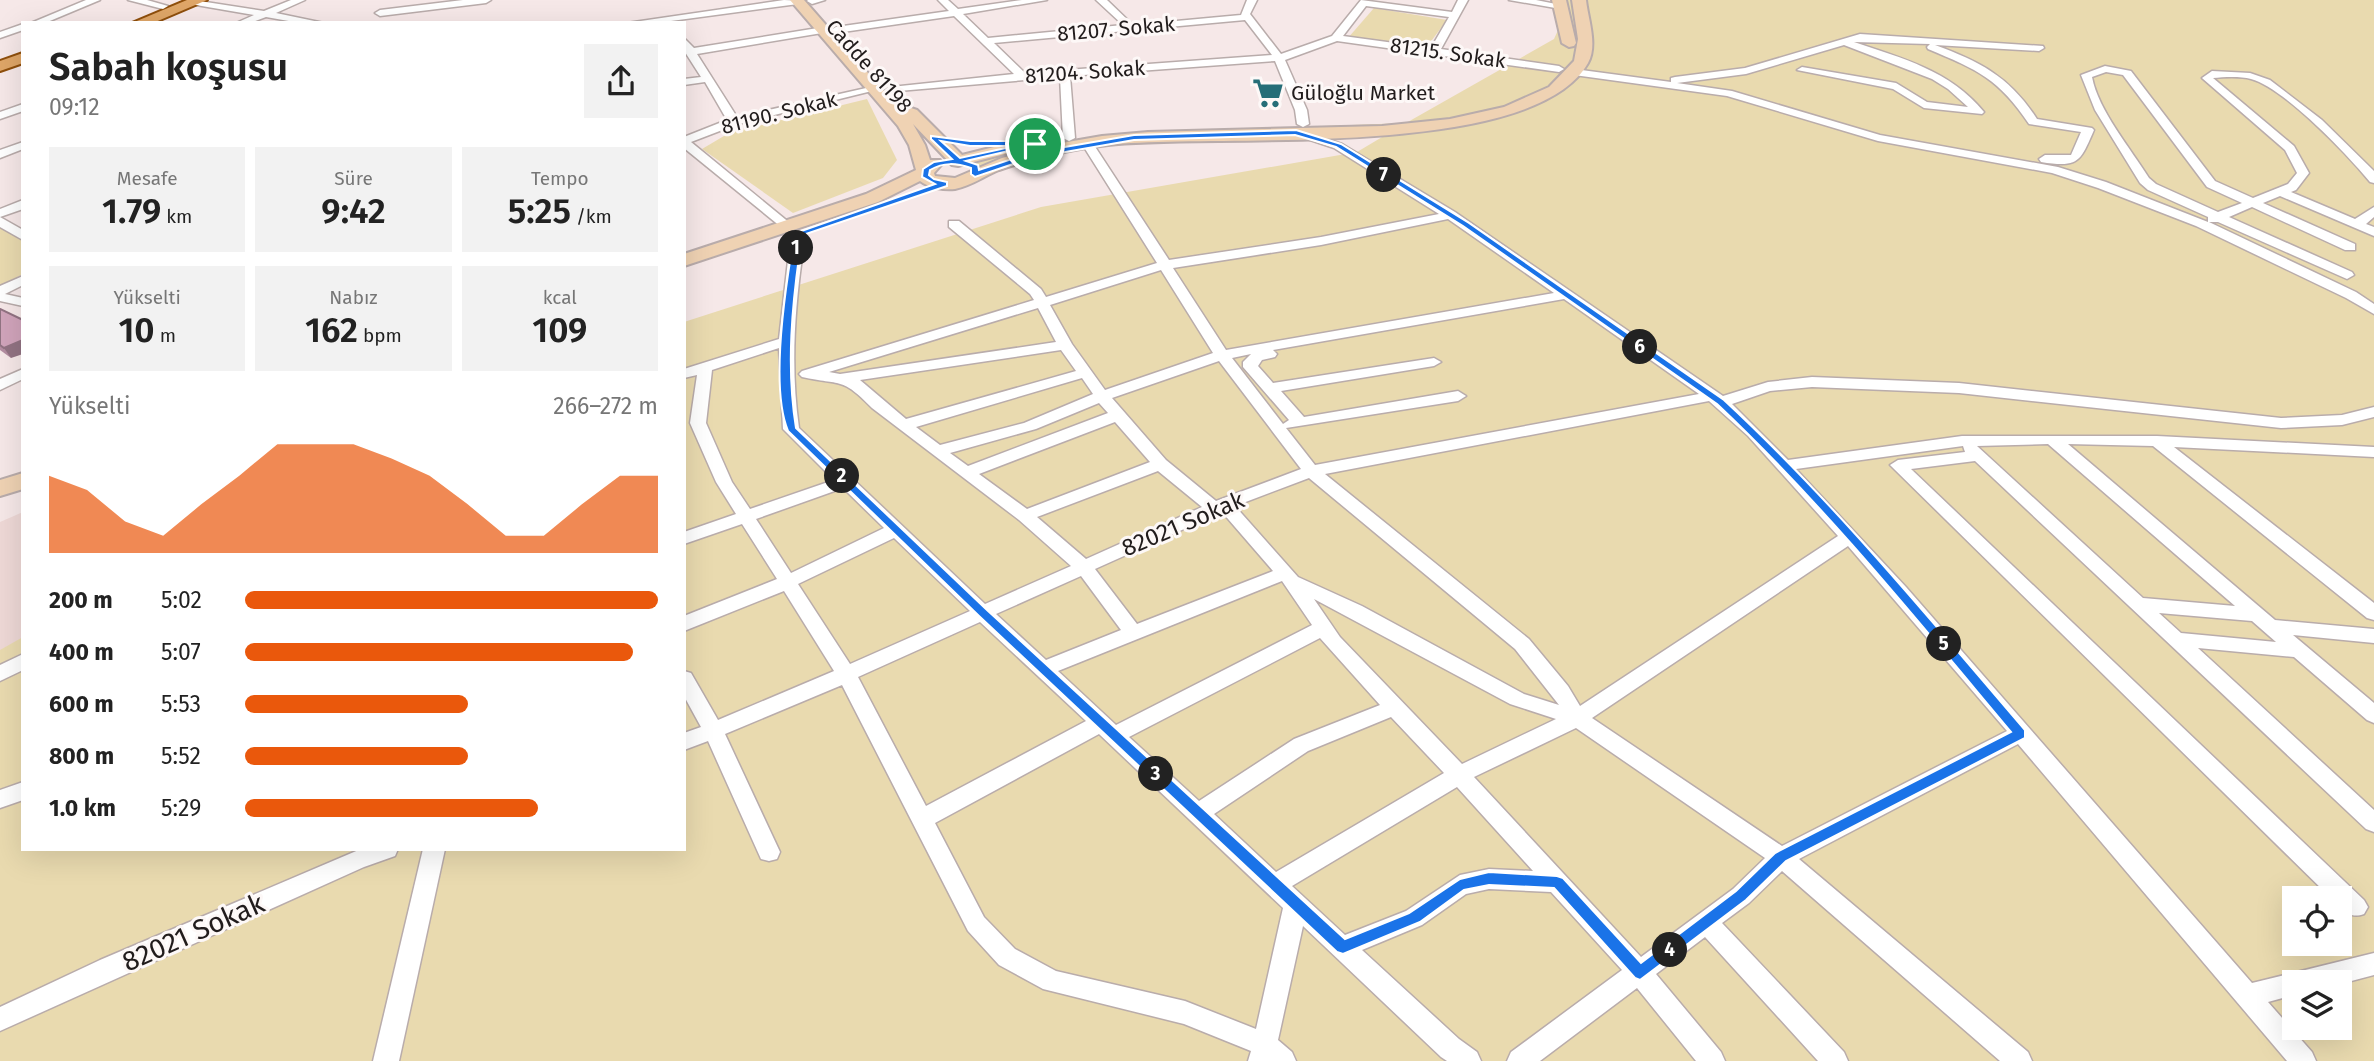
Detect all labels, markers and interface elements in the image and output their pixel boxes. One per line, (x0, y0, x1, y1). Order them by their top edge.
street label: 81207. Sokak (1056, 11, 1176, 47)
street label: Cadde 81198 (820, 14, 918, 118)
street label: 81215. Sokak (1389, 32, 1508, 74)
text: Sabah koşusu (49, 44, 288, 90)
button: share (584, 44, 658, 118)
street label: 81204. Sokak (1024, 55, 1146, 89)
supermarket icon: Güloğlu Market (1251, 76, 1285, 110)
place label: Güloğlu Market (1291, 80, 1436, 106)
street label: 81190. Sokak (718, 86, 840, 140)
text: 09:12 (49, 93, 100, 121)
pin (1005, 114, 1065, 174)
icon: arrive (1016, 125, 1054, 163)
pin: 7 (1366, 158, 1402, 192)
text: 7 (1379, 163, 1388, 186)
text: Mesafe (117, 167, 178, 190)
text: Süre (334, 167, 373, 190)
text: Tempo (531, 167, 589, 190)
text: 1.79 (102, 190, 161, 232)
text: 9:42 (321, 190, 386, 232)
text: 5:25 (508, 190, 571, 232)
text: km (161, 205, 192, 228)
text: /km (571, 205, 612, 228)
pin: 1 (778, 230, 814, 266)
text: 1 (791, 236, 800, 259)
text: Yükselti (114, 286, 181, 309)
text: Nabız (329, 286, 378, 309)
text: kcal (543, 286, 577, 309)
text: 10 (118, 309, 155, 351)
text: 162 (305, 309, 358, 351)
text: 109 (532, 309, 587, 351)
text: m (155, 324, 176, 347)
text: bpm (358, 324, 402, 347)
pin: 6 (1622, 330, 1658, 364)
text: 6 (1634, 335, 1645, 358)
text: Yükselti (49, 392, 130, 420)
text: 266–272 m (553, 392, 658, 420)
pin: 2 (824, 458, 860, 494)
text: 2 (837, 464, 846, 487)
street label: 82021 Sokak (1118, 485, 1249, 562)
text: 200 m (49, 586, 113, 614)
text: 5:02 (161, 586, 202, 614)
pin: 5 (1926, 626, 1962, 662)
text: 5 (1938, 632, 1949, 655)
text: 400 m (49, 638, 114, 666)
text: 5:07 (161, 638, 201, 666)
text: 600 m (49, 690, 114, 718)
text: 5:53 (161, 690, 201, 718)
text: 800 m (49, 742, 114, 770)
text: 5:52 (161, 742, 201, 770)
pin: 3 (1138, 756, 1174, 792)
text: 3 (1151, 762, 1160, 785)
text: 1.0 km (49, 794, 116, 822)
text: 5:29 (161, 794, 201, 822)
street label: 82021 Sokak (117, 886, 270, 978)
map controls (2282, 886, 2352, 1040)
button: locate (2282, 886, 2352, 956)
pin: 4 (1652, 932, 1688, 968)
text: 4 (1664, 938, 1675, 961)
button: layers (2282, 970, 2352, 1040)

